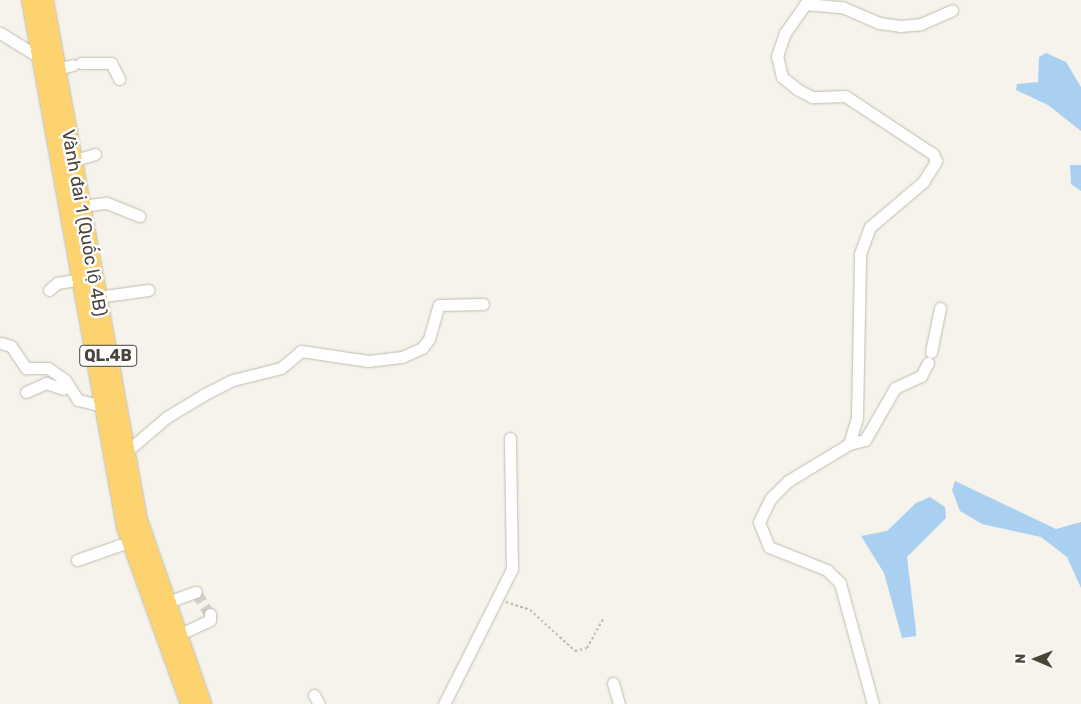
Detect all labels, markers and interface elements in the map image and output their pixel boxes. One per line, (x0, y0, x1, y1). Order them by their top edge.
street label: Vành đai 1 (Quốc lộ 4B) (57, 128, 111, 318)
road number: QL.4B (78, 342, 138, 370)
north arrow (1011, 634, 1061, 684)
text: N (1012, 654, 1029, 664)

